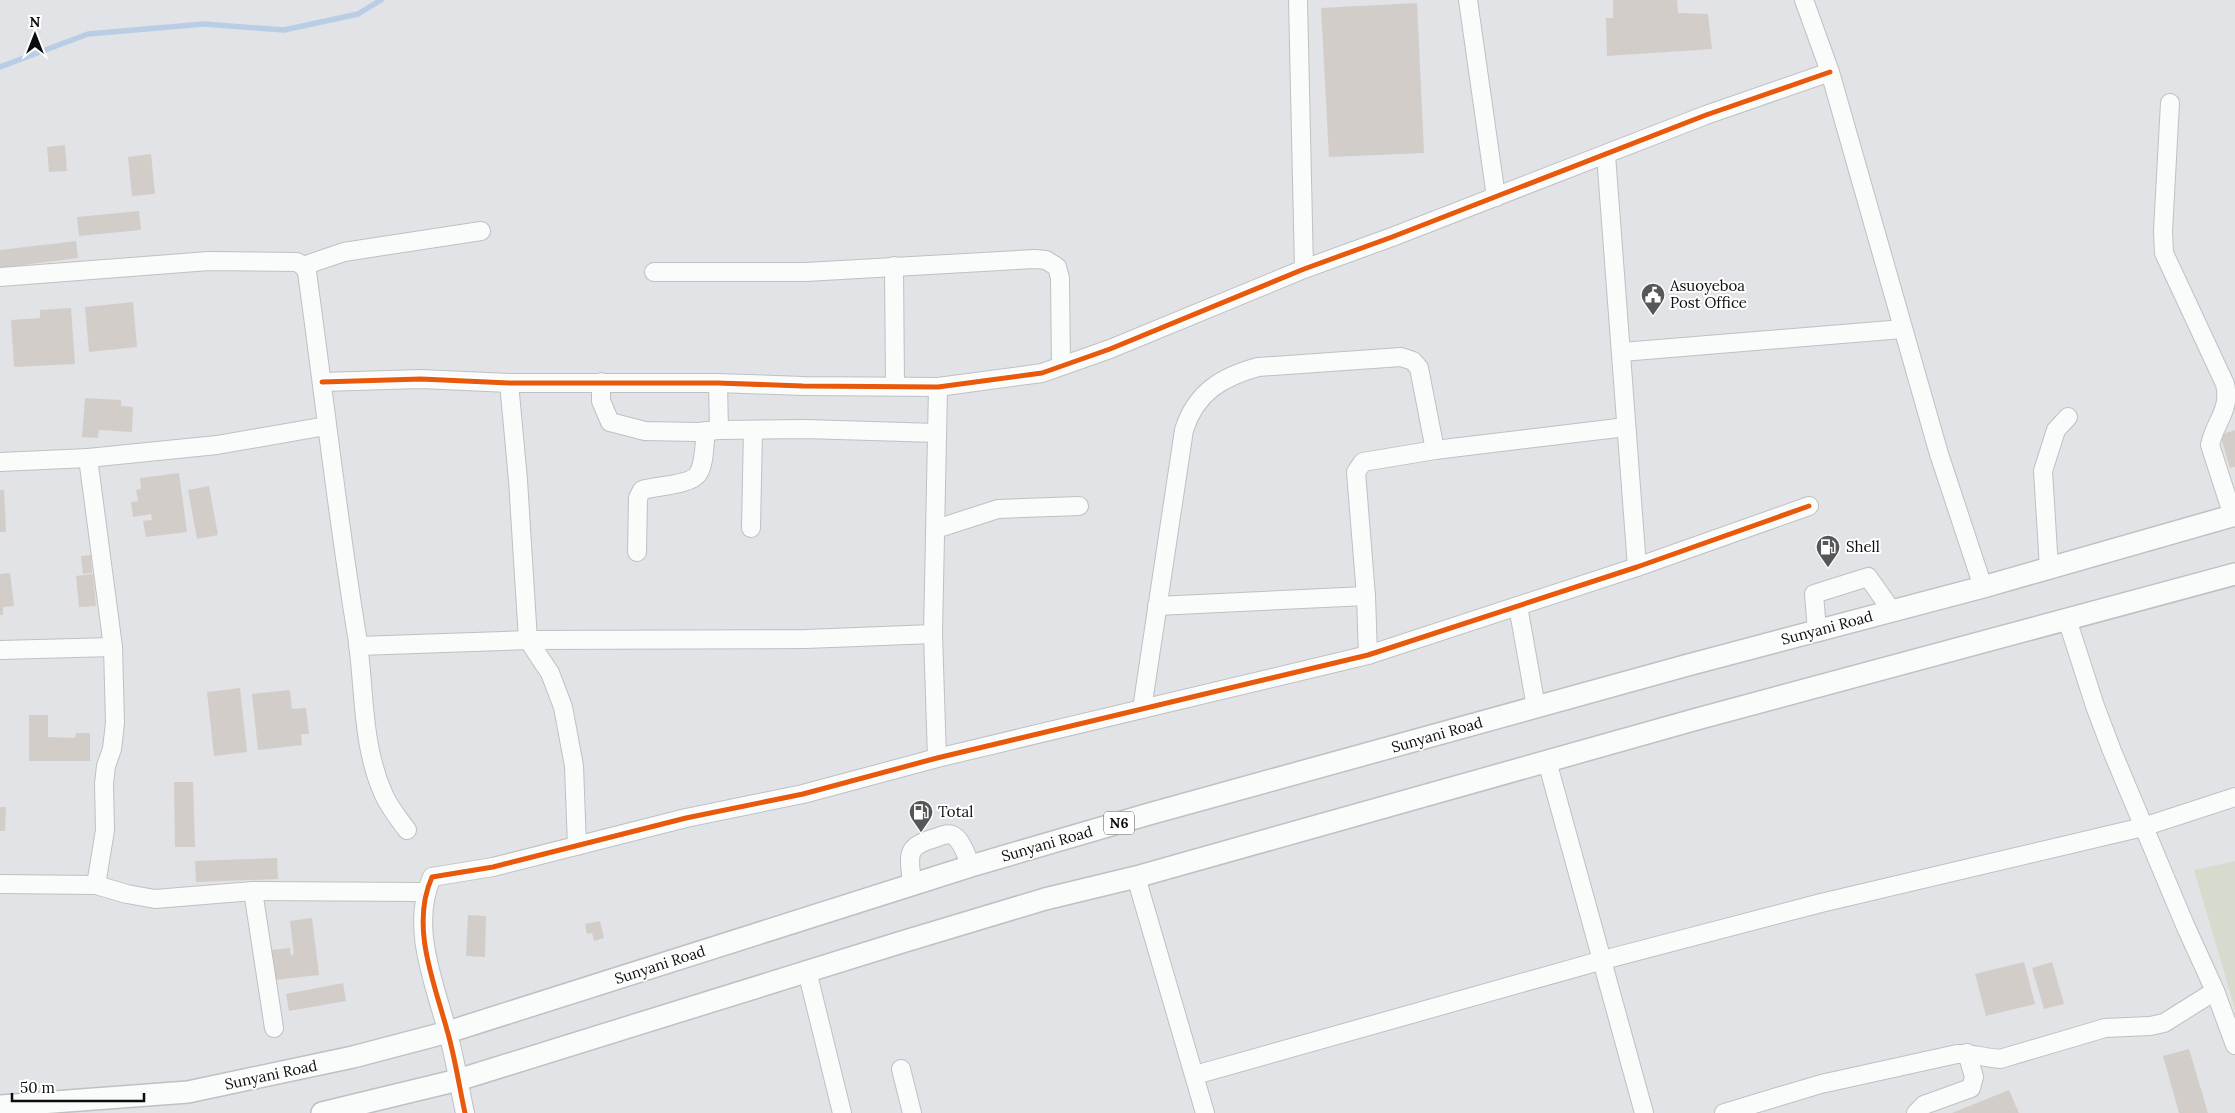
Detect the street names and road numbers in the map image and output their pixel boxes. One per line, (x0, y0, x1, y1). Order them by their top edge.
street label: Sunyani Road (1779, 606, 1875, 649)
street label: Sunyani Road (1389, 712, 1485, 757)
road number: N6 (1104, 811, 1134, 834)
street label: Sunyani Road (999, 821, 1095, 866)
street label: Sunyani Road (612, 941, 708, 988)
street label: Sunyani Road (223, 1055, 319, 1094)

